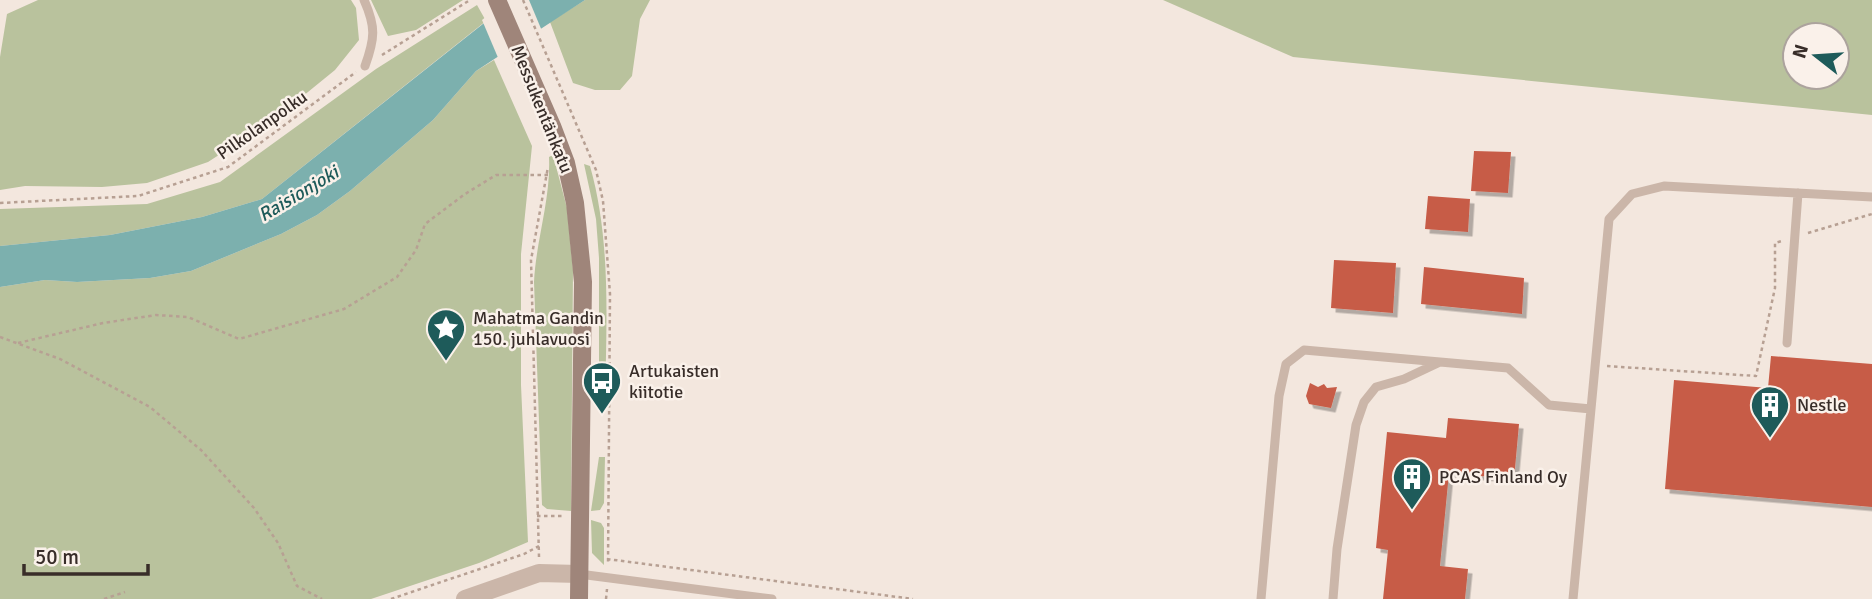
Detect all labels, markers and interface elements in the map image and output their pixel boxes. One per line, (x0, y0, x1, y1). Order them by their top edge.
north arrow (1781, 21, 1851, 91)
text: N (1787, 41, 1814, 61)
street label: Messukentänkatu (506, 42, 578, 176)
street label: Pilkolanpolku (213, 86, 311, 164)
water label: Raisionjoki (254, 160, 345, 227)
place icon: Mahatma Gandin 150. juhlavuosi (425, 307, 467, 362)
place label: Mahatma Gandin 150. juhlavuosi (473, 307, 604, 350)
bus stop icon: Artukaisten kiitotie (581, 360, 623, 415)
place label: Artukaisten kiitotie (629, 360, 719, 403)
building icon: Nestle (1749, 384, 1791, 439)
place label: Nestle (1797, 394, 1847, 416)
building icon: PCAS Finland Oy (1391, 456, 1433, 511)
place label: PCAS Finland Oy (1439, 466, 1568, 488)
scale bar (24, 532, 149, 576)
text: 50 m (35, 544, 79, 570)

